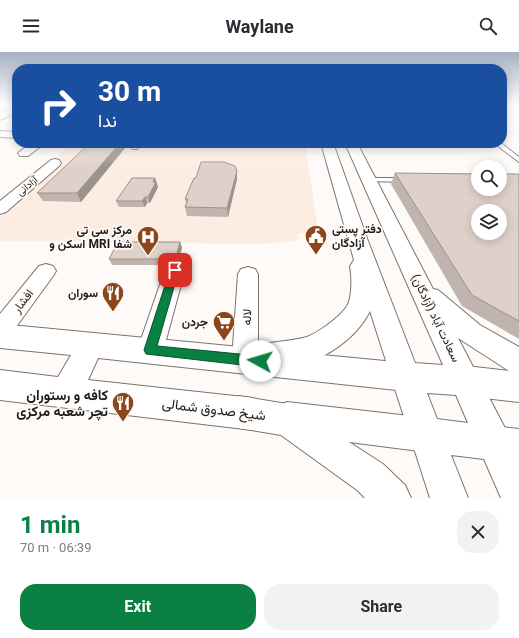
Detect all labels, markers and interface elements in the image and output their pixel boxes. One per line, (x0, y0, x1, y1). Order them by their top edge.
icon: menu (20, 15, 42, 37)
icon: search (477, 15, 499, 37)
text: Waylane (225, 16, 294, 37)
text: 30 m (98, 75, 161, 108)
icon: right (32, 80, 84, 132)
text: ندا (98, 110, 117, 131)
map controls (471, 160, 507, 240)
button: search (471, 160, 507, 196)
street label: آزادانی (14, 174, 41, 199)
button: layers (471, 204, 507, 240)
place label: دفتر پستی آزادگان (332, 222, 382, 251)
place label: مرکز سی تی اسکن و MRI شفا (49, 223, 132, 252)
public building icon: دفتر پستی آزادگان (303, 223, 329, 256)
hospital icon: مرکز سی تی اسکن و MRI شفا (135, 224, 161, 257)
pin (158, 253, 192, 287)
icon: arrive (164, 259, 186, 281)
street label: سعادت آباد (آزادگان) (408, 272, 463, 365)
restaurant icon: سوران (100, 280, 126, 313)
place label: سوران (68, 286, 98, 301)
street label: افشار (9, 287, 37, 317)
supermarket icon: جردن (211, 309, 237, 342)
street label: لاله (240, 309, 254, 325)
place label: جردن (182, 315, 208, 330)
position arrow (239, 340, 281, 382)
place label: کافه و رستوران تچر شعبه مرکزی (16, 387, 109, 421)
restaurant icon: کافه و رستوران تچر شعبه مرکزی (110, 390, 136, 423)
street label: شیخ صدوق شمالی (161, 395, 267, 426)
text: 1 min (20, 511, 80, 539)
button: close (457, 511, 499, 553)
text: 70 m · 06:39 (20, 540, 91, 555)
button: Exit (20, 584, 256, 630)
button: Share (264, 584, 499, 630)

